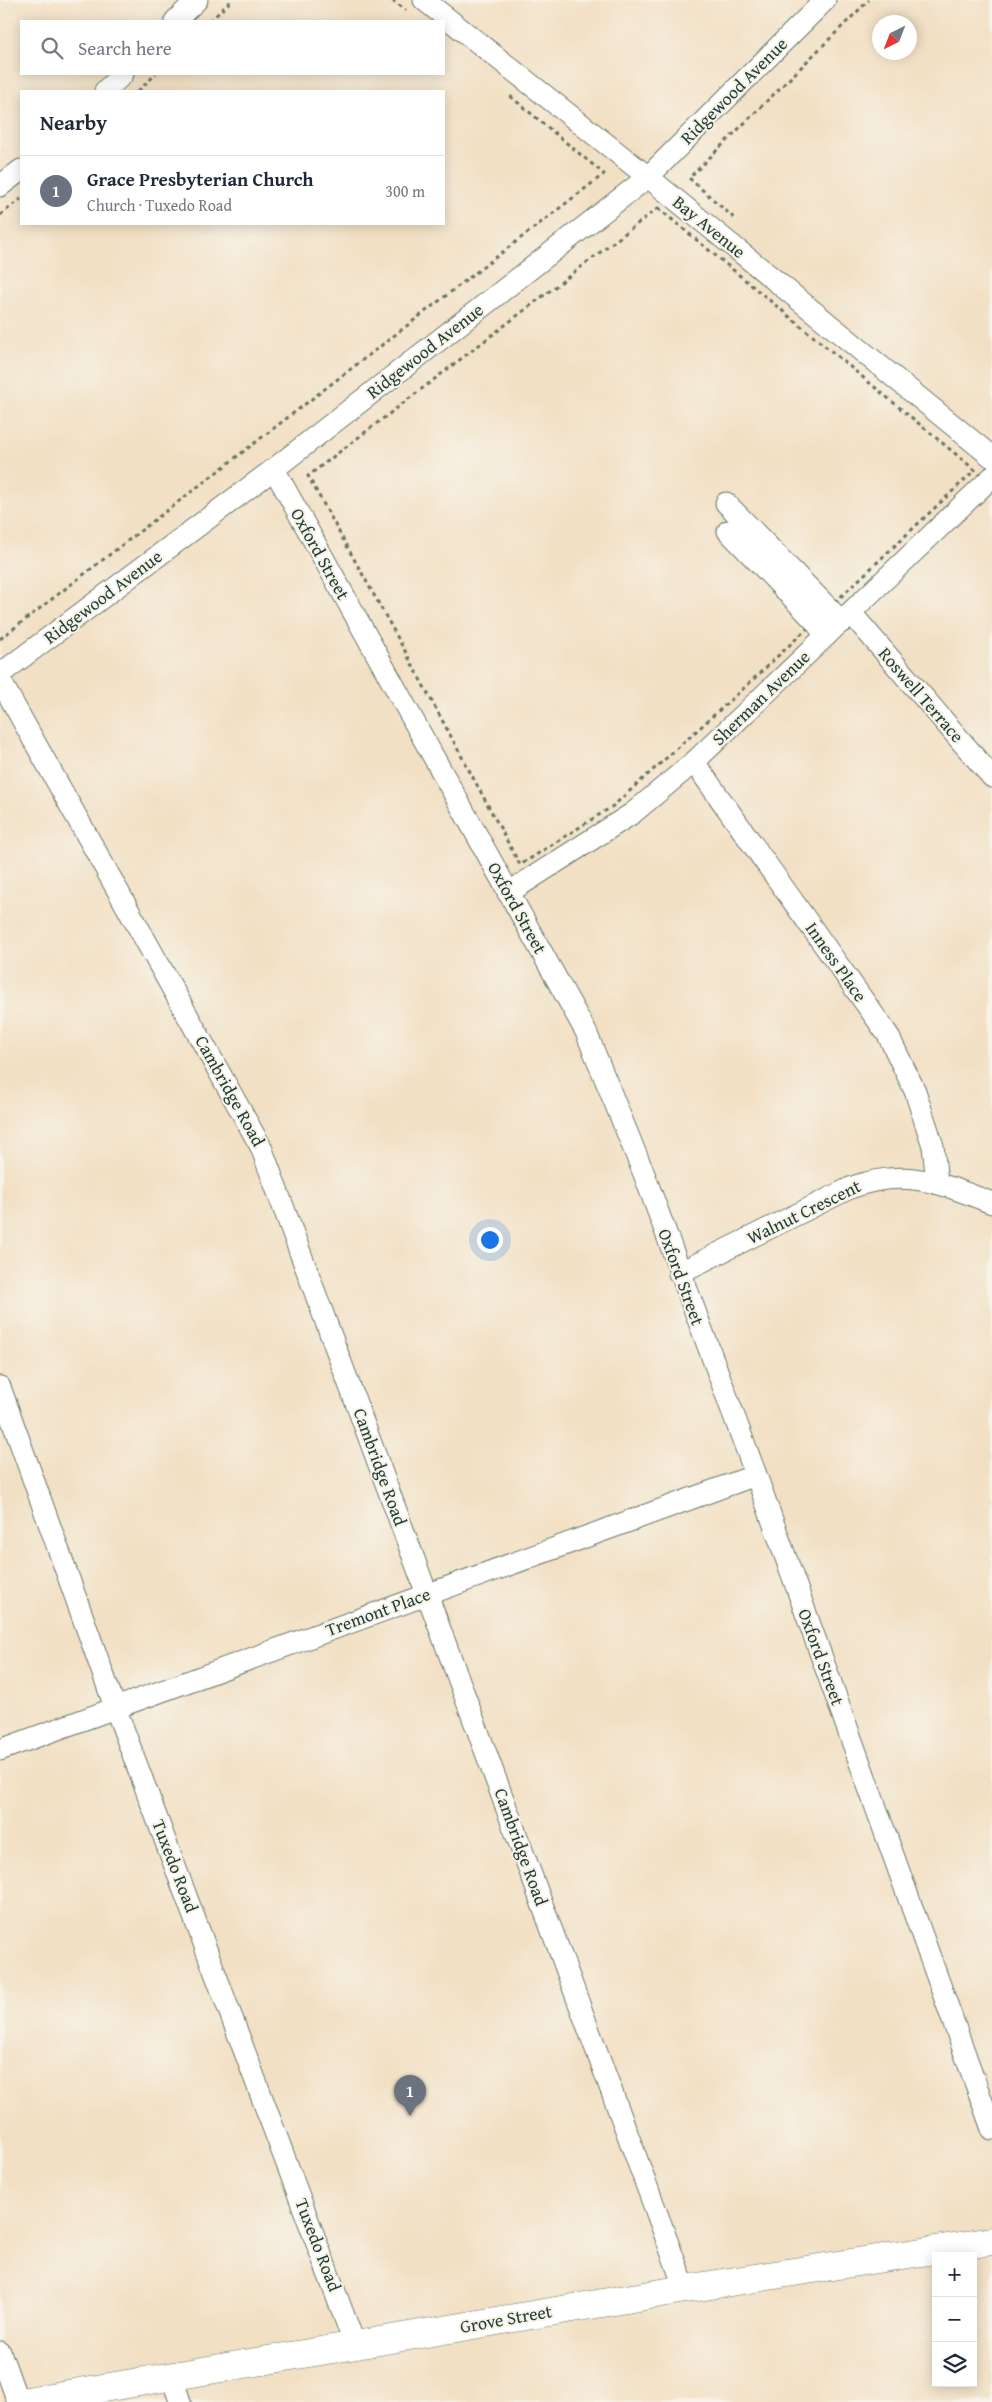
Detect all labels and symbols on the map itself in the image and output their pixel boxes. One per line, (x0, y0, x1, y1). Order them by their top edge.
north arrow (872, 15, 917, 60)
street label: Ridgewood Avenue (674, 31, 793, 150)
street label: Bay Avenue (667, 189, 752, 264)
street label: Ridgewood Avenue (360, 296, 489, 405)
street label: Oxford Street (284, 503, 357, 605)
street label: Ridgewood Avenue (38, 543, 168, 650)
street label: Roswell Terrace (872, 641, 971, 748)
street label: Sherman Avenue (705, 644, 816, 752)
street label: Oxford Street (481, 857, 554, 959)
street label: Inness Place (799, 916, 874, 1007)
street label: Cambridge Road (189, 1030, 272, 1152)
street label: Walnut Crescent (742, 1172, 866, 1251)
street label: Oxford Street (651, 1225, 712, 1330)
your location (477, 1227, 503, 1253)
street label: Cambridge Road (347, 1404, 414, 1530)
street label: Tremont Place (322, 1580, 434, 1643)
street label: Oxford Street (791, 1605, 852, 1710)
street label: Cambridge Road (488, 1784, 555, 1910)
street label: Tuxedo Road (145, 1815, 206, 1917)
pin: 1 (394, 2075, 426, 2116)
street label: Tuxedo Road (288, 2194, 349, 2296)
street label: Grove Street (458, 2297, 555, 2340)

